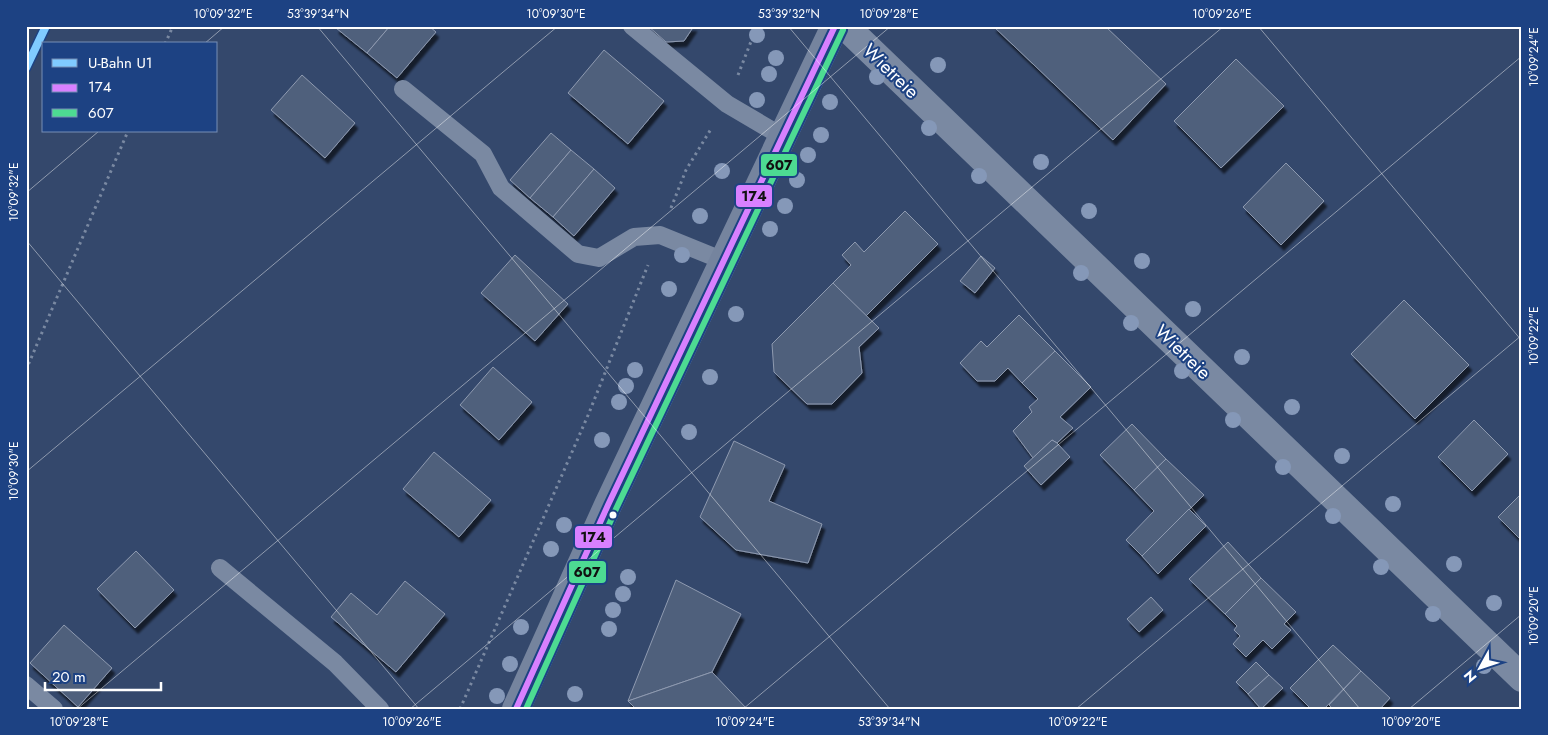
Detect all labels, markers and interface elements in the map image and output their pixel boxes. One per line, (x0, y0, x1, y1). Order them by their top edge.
text: 10°09'32"E (193, 5, 253, 23)
text: 53°39'34"N (287, 5, 349, 23)
text: 10°09'30"E (526, 5, 586, 23)
text: 53°39'32"N (758, 5, 820, 23)
text: 10°09'28"E (859, 5, 919, 23)
text: 10°09'26"E (1192, 5, 1252, 23)
text: 10°09'24"E (1525, 27, 1543, 87)
street label: Wietreie (857, 37, 925, 105)
legend (42, 42, 218, 132)
text: U-Bahn U1 (88, 52, 153, 74)
text: 174 (88, 76, 112, 98)
text: 607 (88, 102, 114, 124)
line badge: 607 (760, 153, 798, 177)
text: 607 (765, 155, 793, 175)
text: 10°09'32"E (5, 162, 23, 222)
line badge: 174 (735, 184, 773, 208)
text: 174 (741, 186, 767, 206)
text: 10°09'22"E (1525, 306, 1543, 366)
street label: Wietreie (1149, 318, 1217, 386)
text: 10°09'30"E (5, 441, 23, 501)
unlabelled marker (608, 510, 618, 520)
line badge: 174 (574, 525, 613, 549)
text: 174 (580, 527, 606, 547)
line badge: 607 (568, 560, 607, 584)
text: 607 (573, 562, 601, 582)
text: 10°09'20"E (1525, 586, 1543, 646)
north arrow (1456, 642, 1506, 692)
scale bar (45, 660, 161, 692)
text: 20 m (52, 666, 86, 688)
text: N (1459, 666, 1481, 687)
text: 10°09'28"E (49, 713, 109, 731)
text: 10°09'26"E (382, 713, 442, 731)
text: 10°09'24"E (715, 713, 775, 731)
text: 53°39'34"N (858, 713, 920, 731)
text: 10°09'22"E (1048, 713, 1108, 731)
text: 10°09'20"E (1381, 713, 1441, 731)

